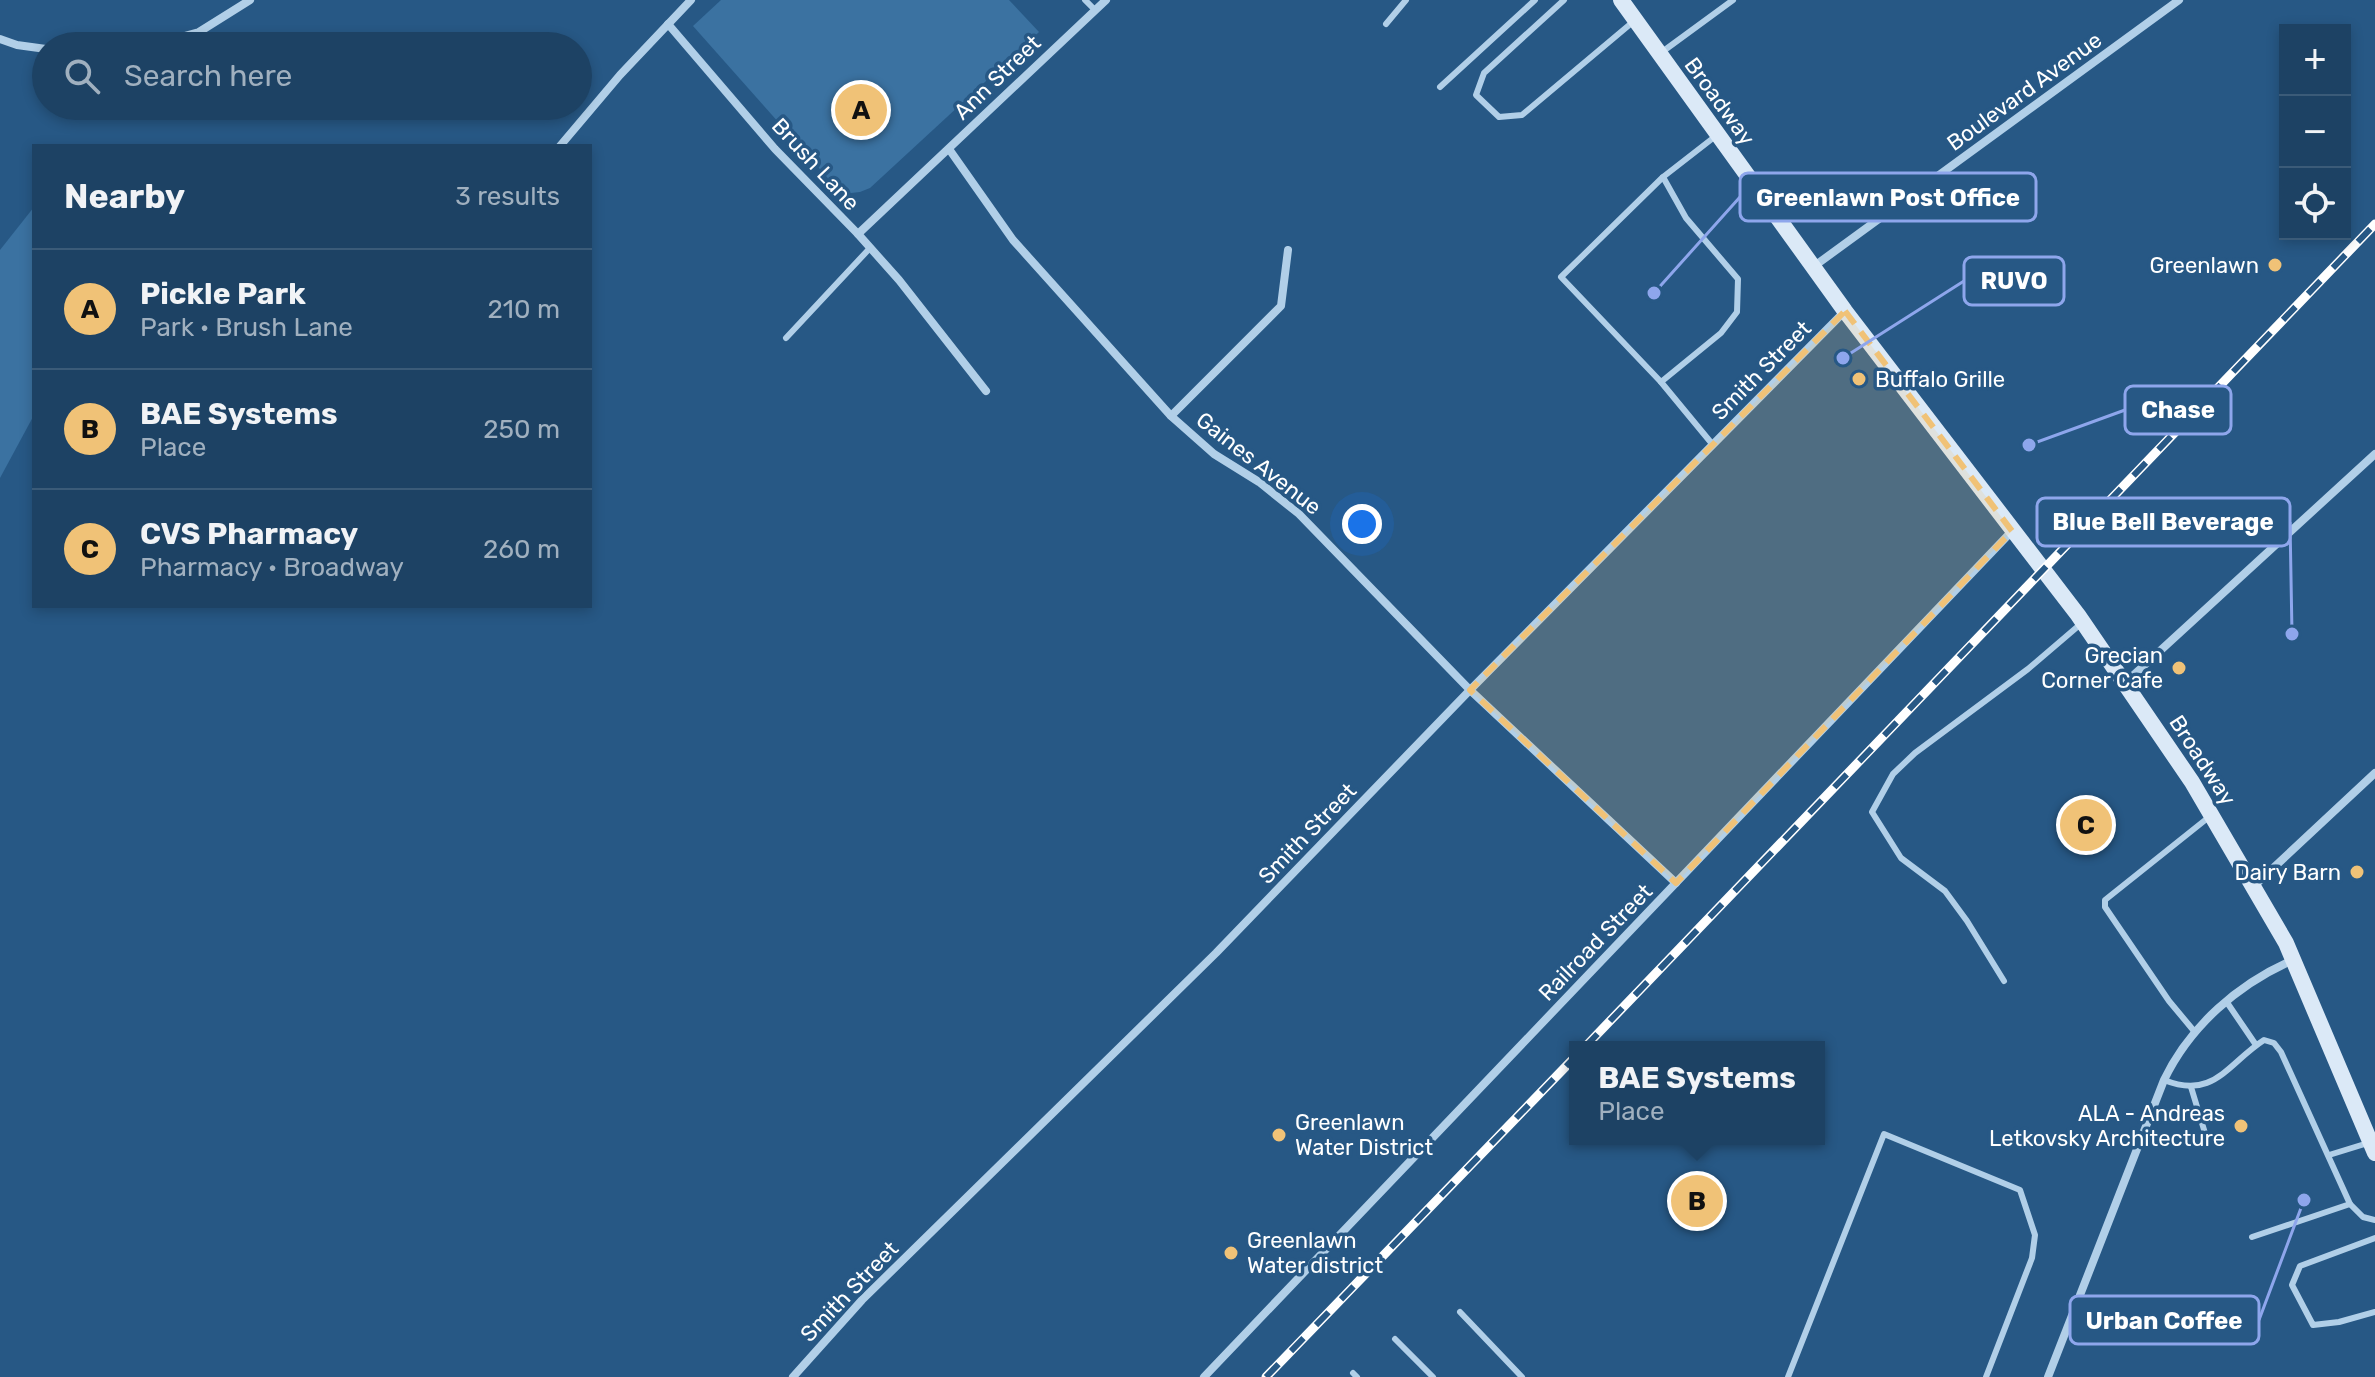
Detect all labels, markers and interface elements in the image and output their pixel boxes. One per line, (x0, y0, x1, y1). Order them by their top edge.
map controls (2279, 24, 2351, 240)
button: + (2279, 24, 2351, 96)
street label: Boulevard Avenue (1942, 26, 2107, 157)
street label: Ann Street (948, 29, 1047, 125)
search box (32, 32, 592, 120)
street label: Broadway (1679, 52, 1761, 151)
icon: search (60, 54, 104, 98)
text: Search here (124, 58, 292, 94)
pin: A (835, 80, 887, 140)
button: − (2279, 96, 2351, 168)
street label: Brush Lane (766, 113, 865, 216)
button: locate (2279, 168, 2351, 240)
callout: Greenlawn Post Office (1740, 173, 2036, 221)
text: Nearby (64, 176, 185, 217)
text: 3 results (455, 181, 560, 212)
text: Greenlawn Post Office (1756, 184, 2020, 212)
place label: Greenlawn (2149, 252, 2259, 279)
marker: Greenlawn (2266, 256, 2284, 274)
callout: RUVO (1964, 257, 2064, 305)
text: RUVO (1980, 267, 2048, 295)
text: Pickle Park (140, 276, 306, 312)
text: A (81, 294, 99, 325)
text: 210 m (488, 294, 560, 325)
text: Park · Brush Lane (140, 312, 353, 343)
street label: Smith Street (1706, 315, 1817, 426)
place label: Buffalo Grille (1875, 366, 2005, 393)
marker: Buffalo Grille (1850, 370, 1868, 388)
callout: Chase (2125, 386, 2231, 434)
text: BAE Systems (140, 396, 337, 432)
text: Chase (2141, 396, 2215, 424)
street label: Gaines Avenue (1191, 406, 1327, 521)
text: B (81, 414, 99, 445)
text: 250 m (483, 414, 560, 445)
text: Place (140, 432, 206, 463)
callout: Blue Bell Beverage (2037, 498, 2290, 546)
your location (1342, 504, 1382, 544)
text: Blue Bell Beverage (2052, 508, 2274, 536)
text: CVS Pharmacy (140, 516, 358, 552)
text: C (81, 534, 99, 565)
text: 260 m (483, 534, 560, 565)
text: Pharmacy · Broadway (140, 552, 404, 583)
place label: Grecian Corner Cafe (2041, 642, 2163, 694)
marker: Grecian Corner Cafe (2170, 659, 2188, 677)
street label: Broadway (2163, 710, 2242, 810)
street label: Smith Street (1253, 777, 1362, 889)
pin: C (2060, 795, 2112, 855)
place label: Dairy Barn (2235, 859, 2341, 886)
marker: Dairy Barn (2348, 863, 2366, 881)
street label: Railroad Street (1533, 878, 1658, 1006)
popup (1569, 1041, 1825, 1145)
text: BAE Systems (1598, 1060, 1796, 1096)
text: Place (1598, 1096, 1665, 1127)
place label: ALA - Andreas Letkovsky Architecture (1989, 1100, 2225, 1152)
place label: Greenlawn Water District (1295, 1109, 1433, 1161)
marker: ALA - Andreas Letkovsky Architecture (2232, 1117, 2250, 1135)
marker: Greenlawn Water District (1270, 1126, 1288, 1144)
pin: B (1671, 1171, 1723, 1231)
place label: Greenlawn Water district (1247, 1227, 1383, 1279)
street label: Smith Street (795, 1235, 904, 1347)
marker: Greenlawn Water district (1222, 1244, 1240, 1262)
callout: Urban Coffee (2070, 1296, 2259, 1344)
text: Urban Coffee (2085, 1307, 2243, 1335)

